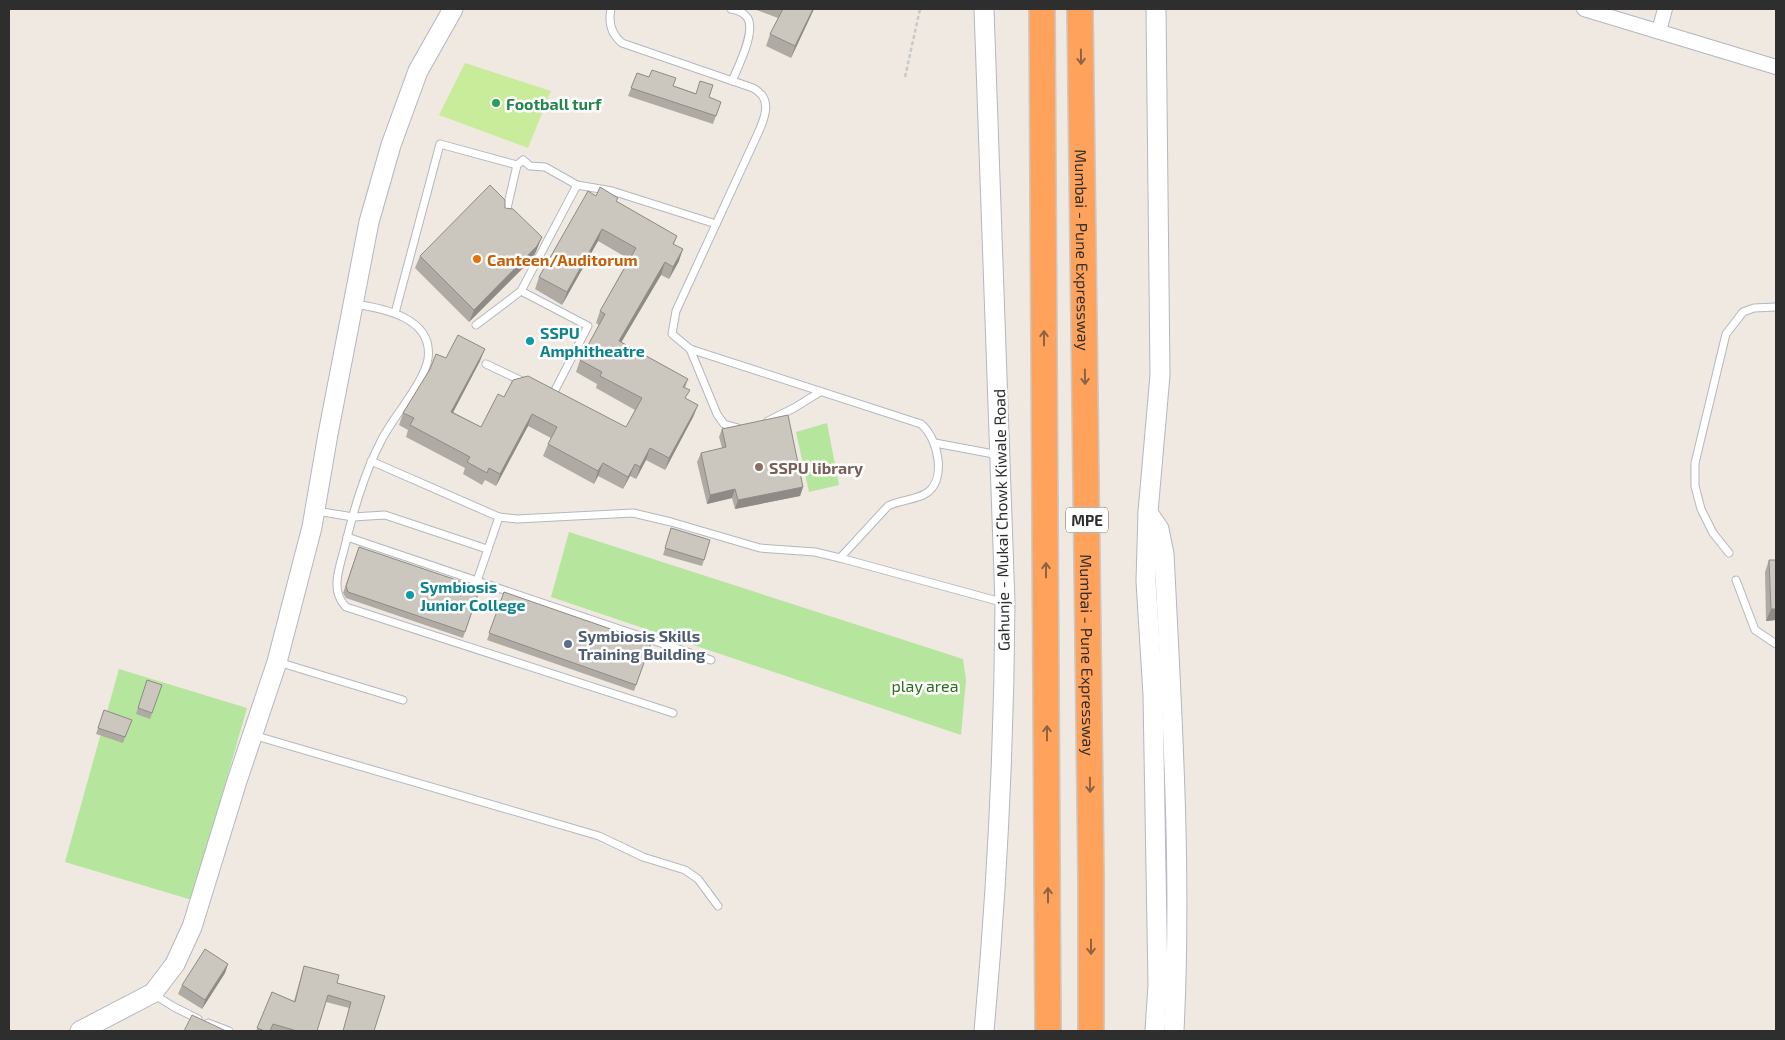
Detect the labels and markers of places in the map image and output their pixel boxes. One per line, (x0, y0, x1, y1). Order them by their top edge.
place label: Football turf (506, 94, 602, 113)
marker: Football turf (490, 97, 502, 109)
place label: Canteen/Auditorum (487, 250, 638, 269)
marker: Canteen/Auditorum (471, 253, 483, 265)
place label: SSPU Amphitheatre (540, 323, 645, 360)
marker: SSPU Amphitheatre (524, 335, 536, 347)
place label: SSPU library (769, 458, 863, 478)
marker: SSPU library (753, 461, 765, 473)
place label: Symbiosis Junior College (420, 577, 526, 614)
marker: Symbiosis Junior College (404, 589, 416, 601)
place label: Symbiosis Skills Training Building (578, 626, 706, 663)
marker: Symbiosis Skills Training Building (562, 638, 574, 650)

